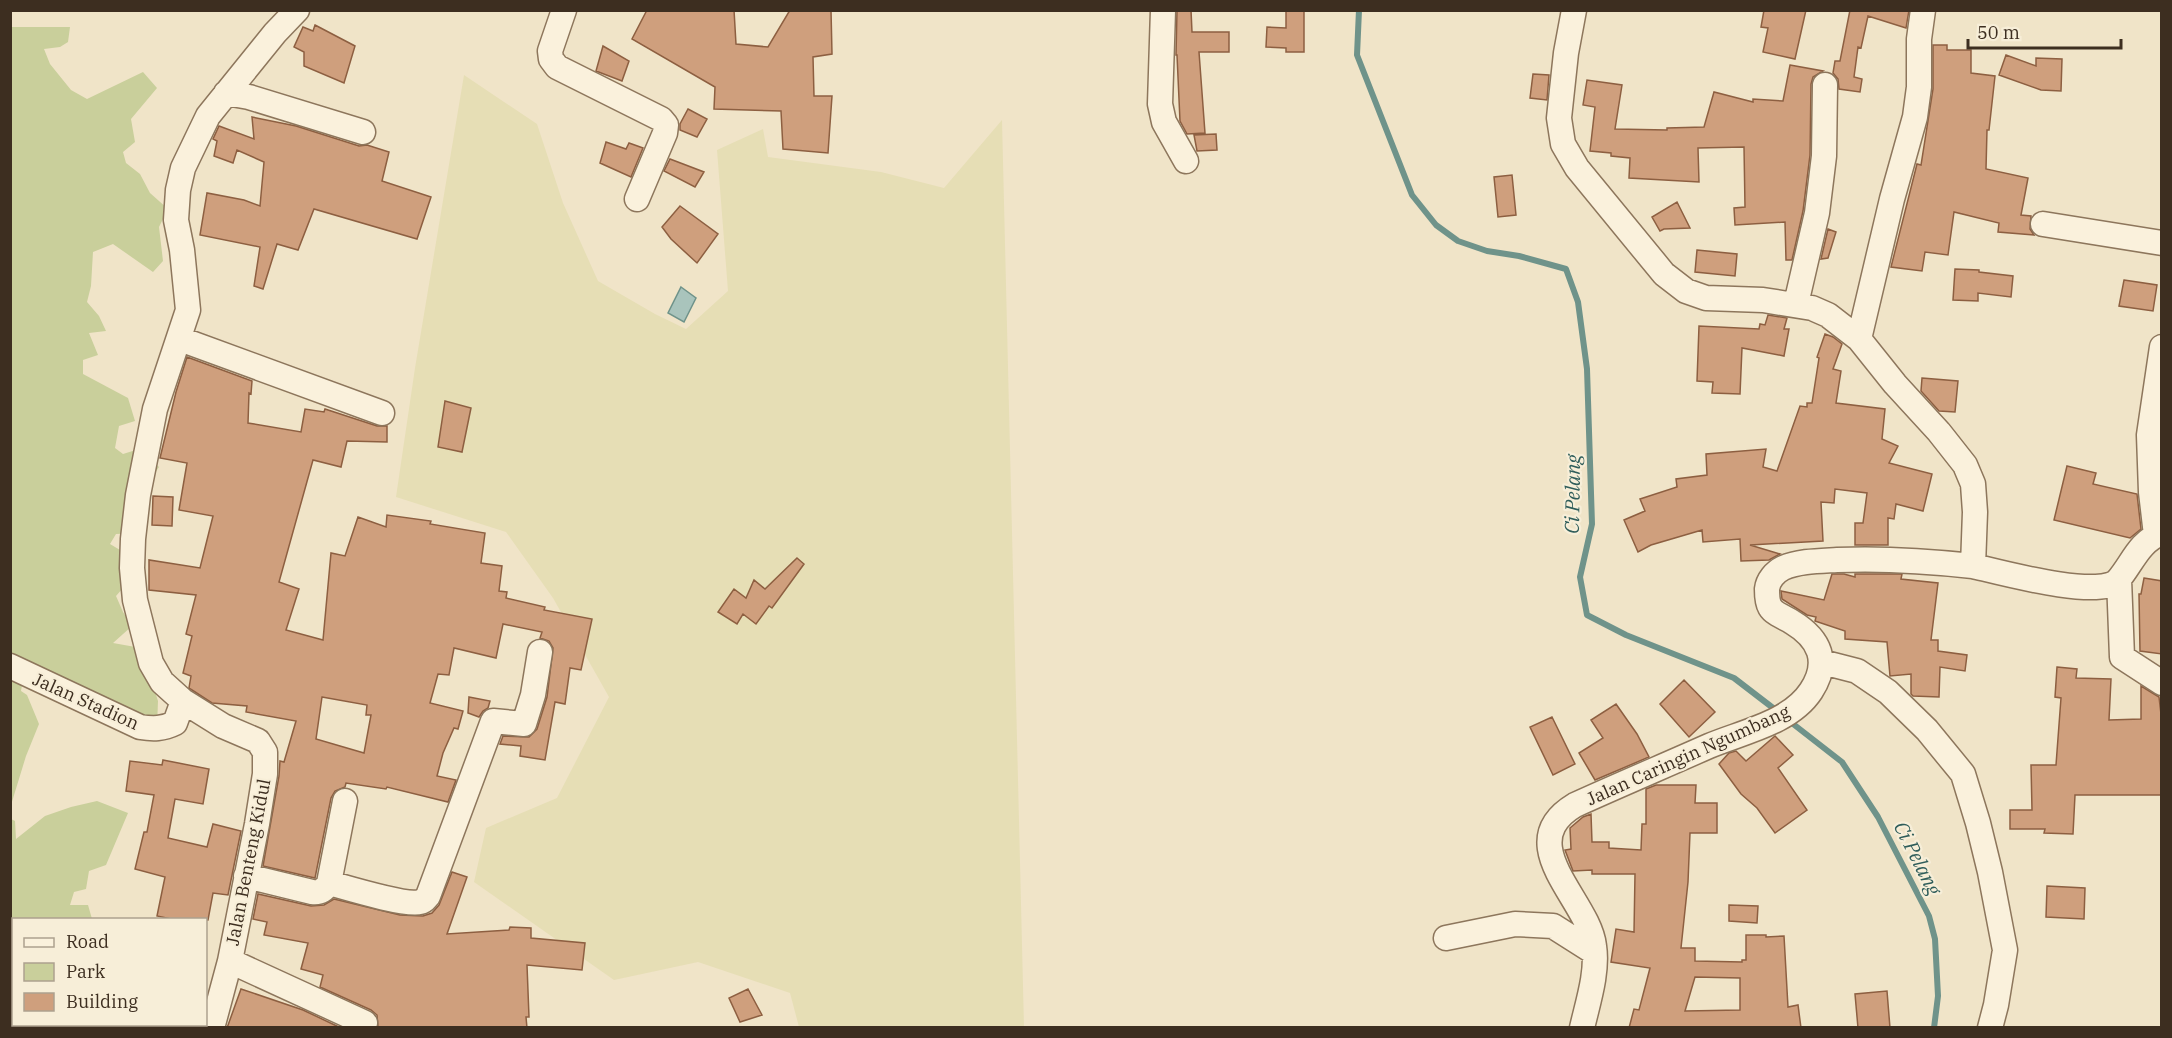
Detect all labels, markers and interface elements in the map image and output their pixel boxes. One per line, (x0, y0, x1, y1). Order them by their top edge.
scale bar (1968, 12, 2121, 50)
text: 50 m (1977, 21, 2020, 44)
water label: Ci Pelang (1558, 453, 1586, 534)
street label: Jalan Stadion (29, 667, 143, 735)
street label: Jalan Caringin Ngumbang (1583, 700, 1794, 810)
street label: Jalan Benteng Kidul (221, 777, 275, 947)
water label: Ci Pelang (1888, 816, 1948, 900)
legend (12, 918, 207, 1026)
text: Road (66, 930, 109, 953)
text: Park (66, 960, 106, 983)
text: Building (66, 990, 138, 1013)

